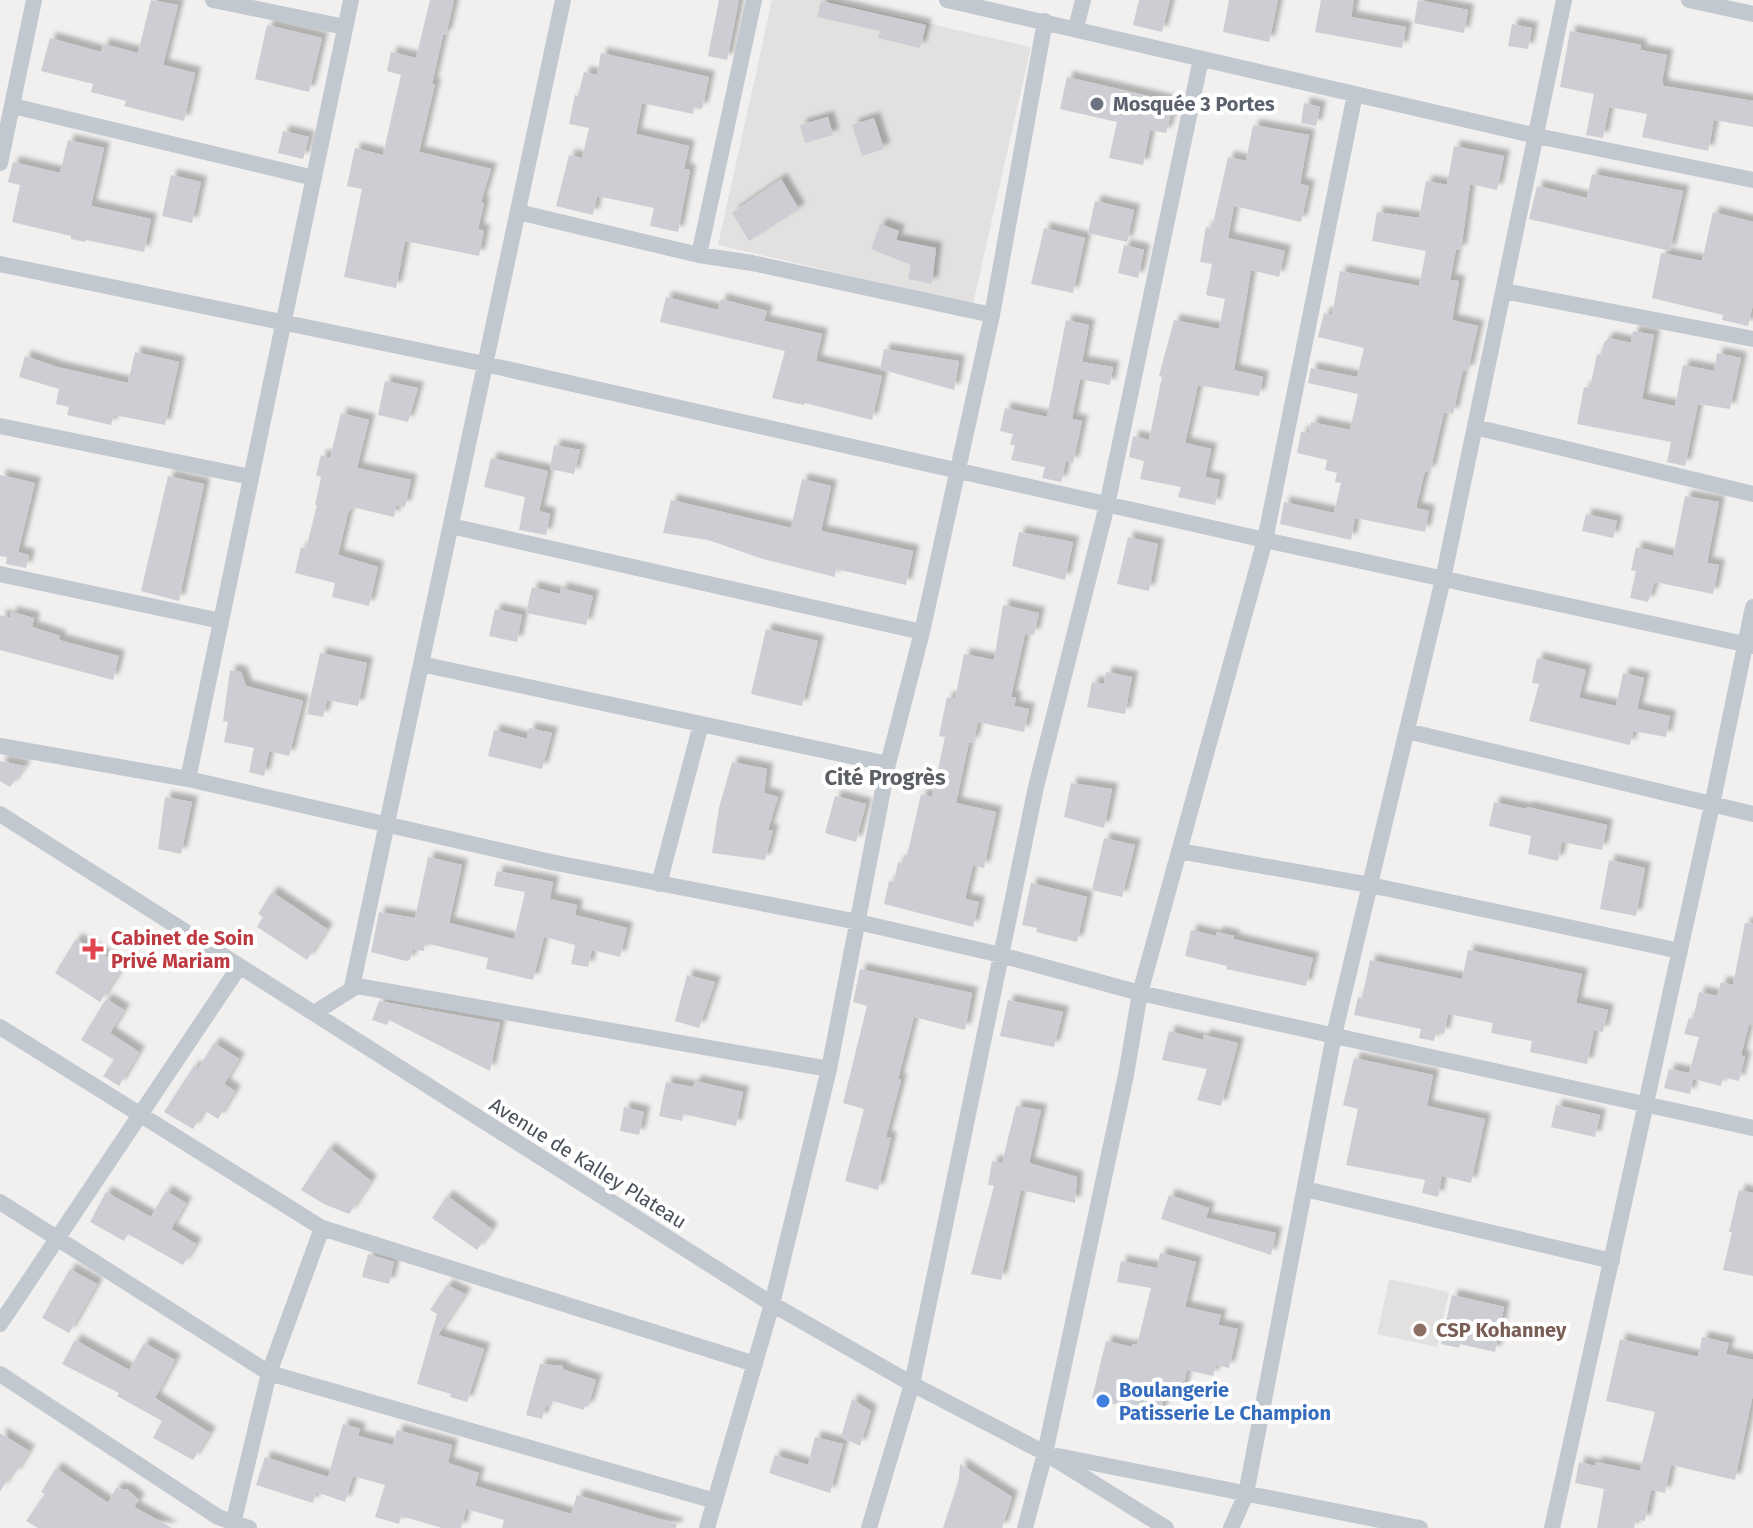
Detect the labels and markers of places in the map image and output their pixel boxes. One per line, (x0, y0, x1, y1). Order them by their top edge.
place label: Mosquée 3 Portes (1113, 92, 1275, 116)
marker: Mosquée 3 Portes (1088, 95, 1106, 113)
place label: Cabinet de Soin Privé Mariam (111, 926, 254, 973)
marker: Cabinet de Soin Privé Mariam (82, 938, 104, 960)
place label: CSP Kohanney (1436, 1318, 1567, 1342)
marker: CSP Kohanney (1411, 1321, 1429, 1339)
place label: Boulangerie Patisserie Le Champion (1119, 1378, 1331, 1425)
marker: Boulangerie Patisserie Le Champion (1094, 1392, 1112, 1410)

